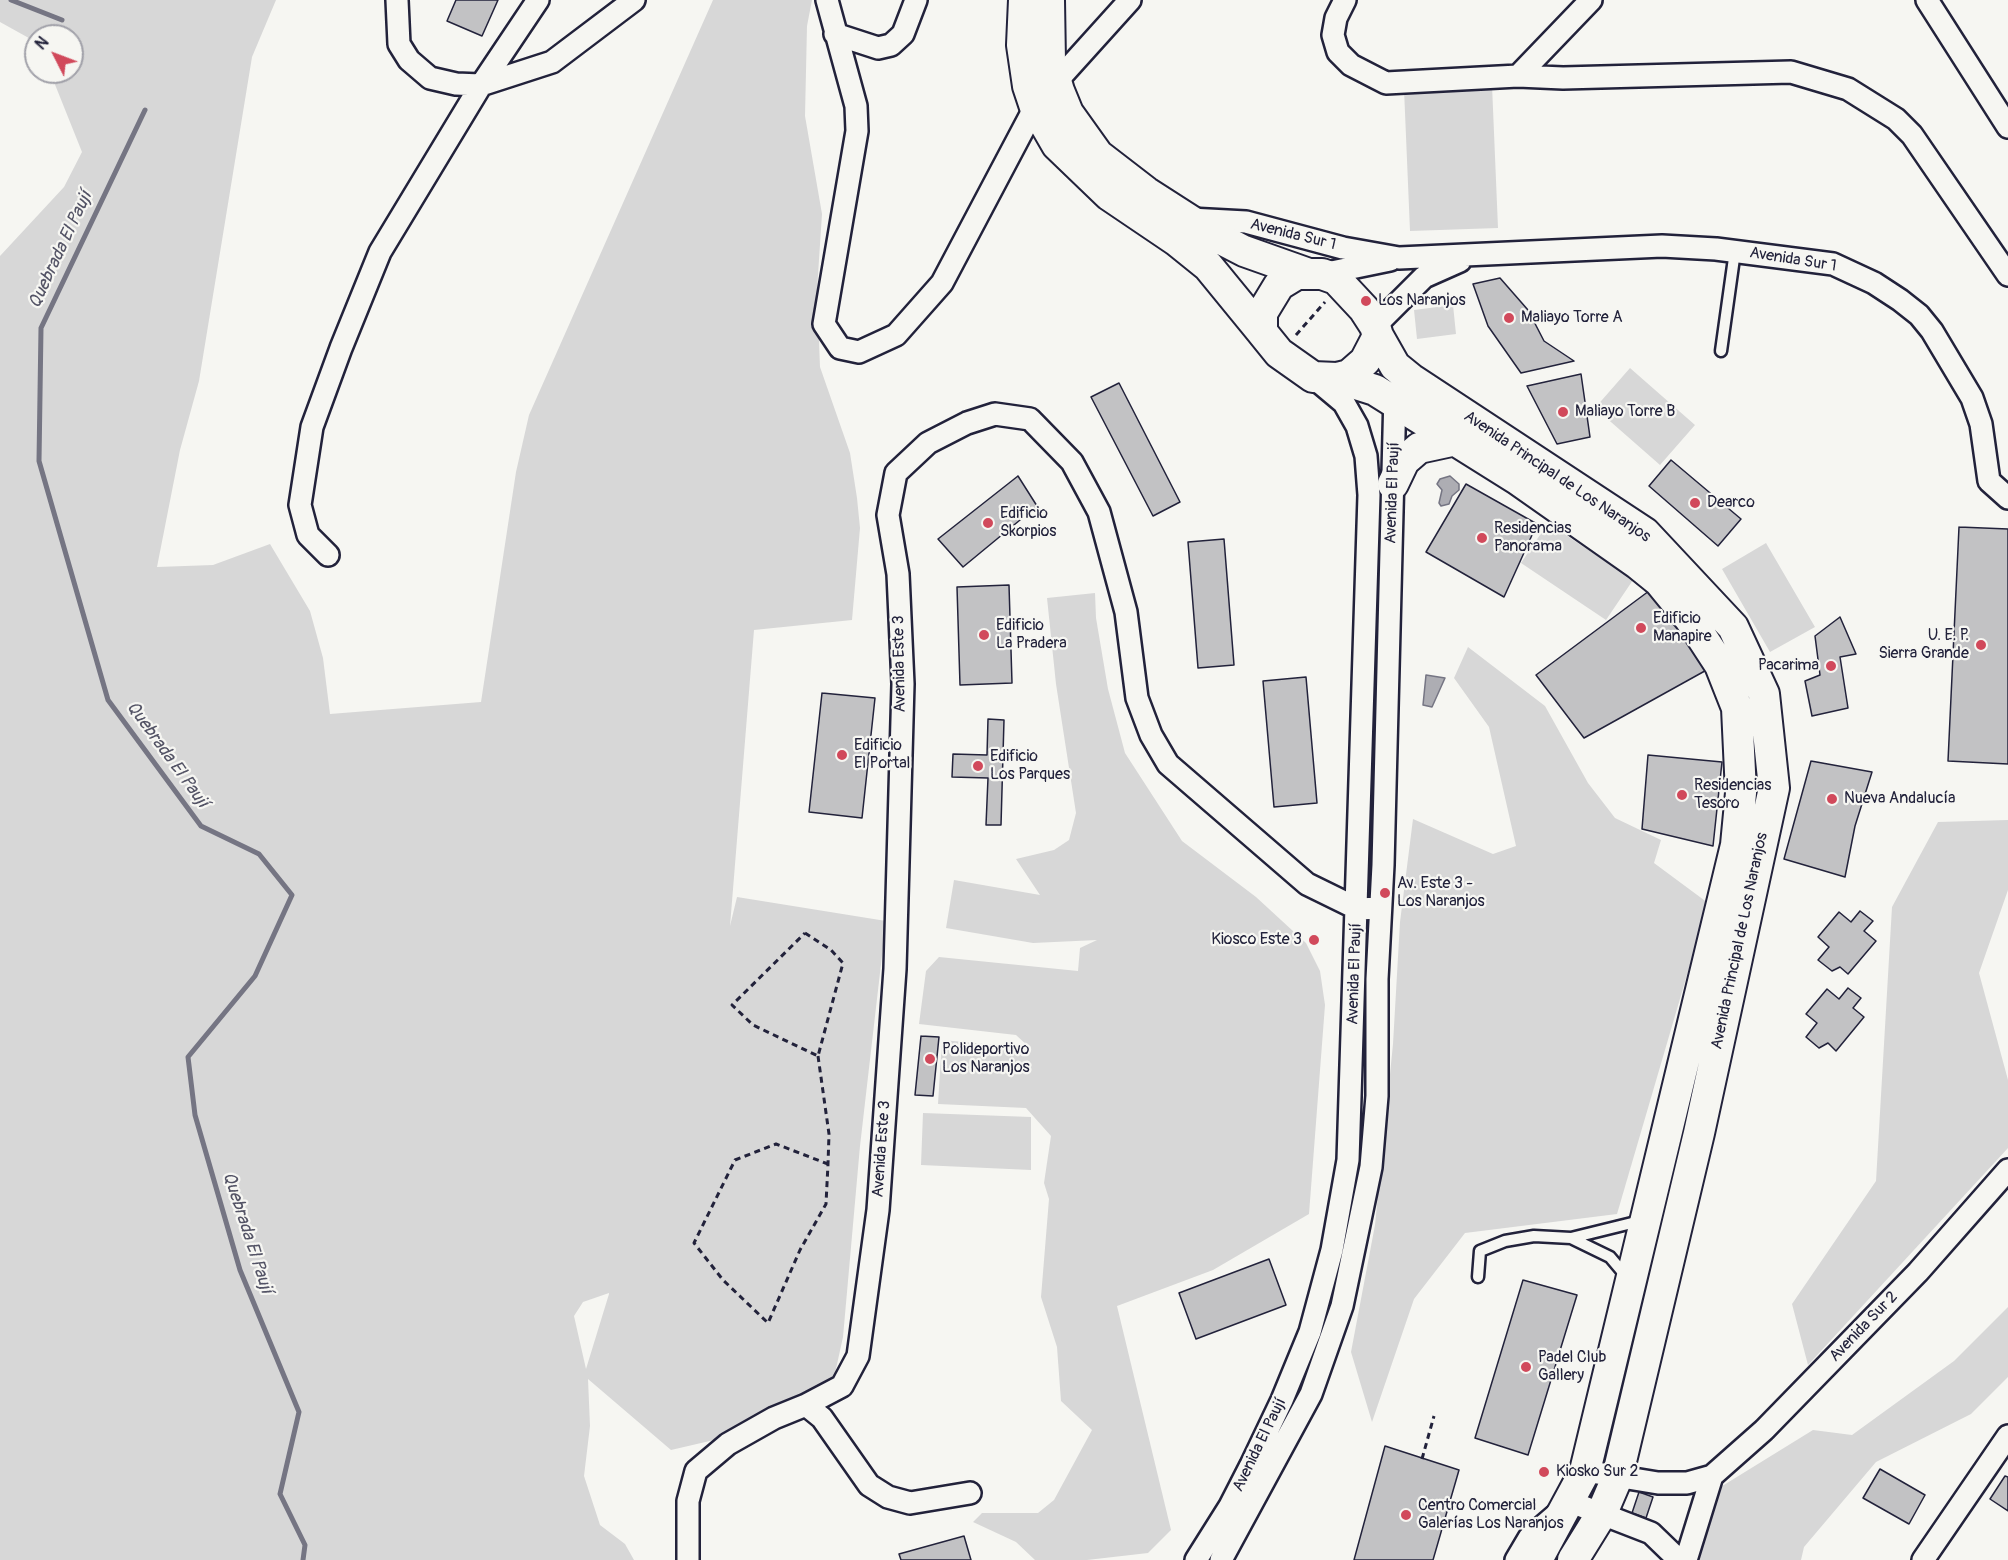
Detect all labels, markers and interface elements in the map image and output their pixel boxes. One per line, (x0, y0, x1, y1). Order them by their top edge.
north arrow (24, 24, 84, 84)
text: N (31, 33, 53, 54)
water label: Quebrada El Paují (24, 188, 98, 312)
street label: Avenida Sur 1 (1248, 215, 1338, 255)
street label: Avenida Sur 1 (1748, 244, 1838, 276)
place label: Los Naranjos (1378, 291, 1466, 311)
marker: Los Naranjos (1359, 294, 1373, 308)
place label: Maliayo Torre A (1521, 308, 1623, 328)
marker: Maliayo Torre A (1502, 311, 1516, 325)
place label: Maliayo Torre B (1575, 402, 1675, 422)
marker: Maliayo Torre B (1556, 405, 1570, 419)
street label: Avenida Principal de Los Naranjos (1460, 407, 1654, 547)
street label: Avenida El Paují (1382, 442, 1404, 544)
place label: Dearco (1707, 493, 1755, 513)
marker: Dearco (1688, 496, 1702, 510)
place label: Edificio Skorpios (1000, 504, 1056, 542)
marker: Edificio Skorpios (981, 516, 995, 530)
place label: Residencias Panorama (1494, 519, 1571, 557)
marker: Residencias Panorama (1475, 531, 1489, 545)
place label: Edificio Manapire (1653, 609, 1712, 647)
street label: Avenida Este 3 (890, 615, 910, 713)
place label: Edificio La Pradera (996, 616, 1067, 654)
marker: Edificio Manapire (1634, 621, 1648, 635)
place label: U. E. P. Sierra Grande (1878, 626, 1969, 664)
marker: Edificio La Pradera (977, 628, 991, 642)
marker: U. E. P. Sierra Grande (1974, 638, 1988, 652)
place label: Pacarima (1758, 656, 1819, 676)
marker: Pacarima (1824, 659, 1838, 673)
water label: Quebrada El Paují (121, 697, 213, 813)
place label: Edificio El Portal (854, 736, 910, 774)
place label: Edificio Los Parques (990, 747, 1070, 785)
marker: Edificio El Portal (835, 748, 849, 762)
marker: Edificio Los Parques (971, 759, 985, 773)
place label: Residencias Tesoro (1694, 776, 1771, 814)
marker: Residencias Tesoro (1675, 788, 1689, 802)
place label: Nueva Andalucía (1844, 789, 1955, 809)
marker: Nueva Andalucía (1825, 792, 1839, 806)
street label: Avenida Principal de Los Naranjos (1708, 831, 1772, 1051)
place label: Av. Este 3 - Los Naranjos (1397, 874, 1485, 912)
marker: Av. Este 3 - Los Naranjos (1378, 886, 1392, 900)
street label: Avenida El Paují (1344, 923, 1366, 1025)
place label: Kiosco Este 3 (1211, 930, 1302, 950)
marker: Kiosco Este 3 (1307, 933, 1321, 947)
place label: Polideportivo Los Naranjos (942, 1040, 1030, 1078)
marker: Polideportivo Los Naranjos (923, 1052, 937, 1066)
street label: Avenida Este 3 (869, 1100, 895, 1198)
water label: Quebrada El Paují (217, 1169, 277, 1297)
street label: Avenida Sur 2 (1826, 1288, 1902, 1366)
place label: Padel Club Gallery (1538, 1348, 1606, 1386)
marker: Padel Club Gallery (1519, 1360, 1533, 1374)
street label: Avenida El Paují (1229, 1395, 1291, 1495)
place label: Kiosko Sur 2 (1556, 1462, 1638, 1482)
marker: Kiosko Sur 2 (1537, 1465, 1551, 1479)
place label: Centro Comercial Galerías Los Naranjos (1418, 1496, 1564, 1534)
marker: Centro Comercial Galerías Los Naranjos (1399, 1508, 1413, 1522)

